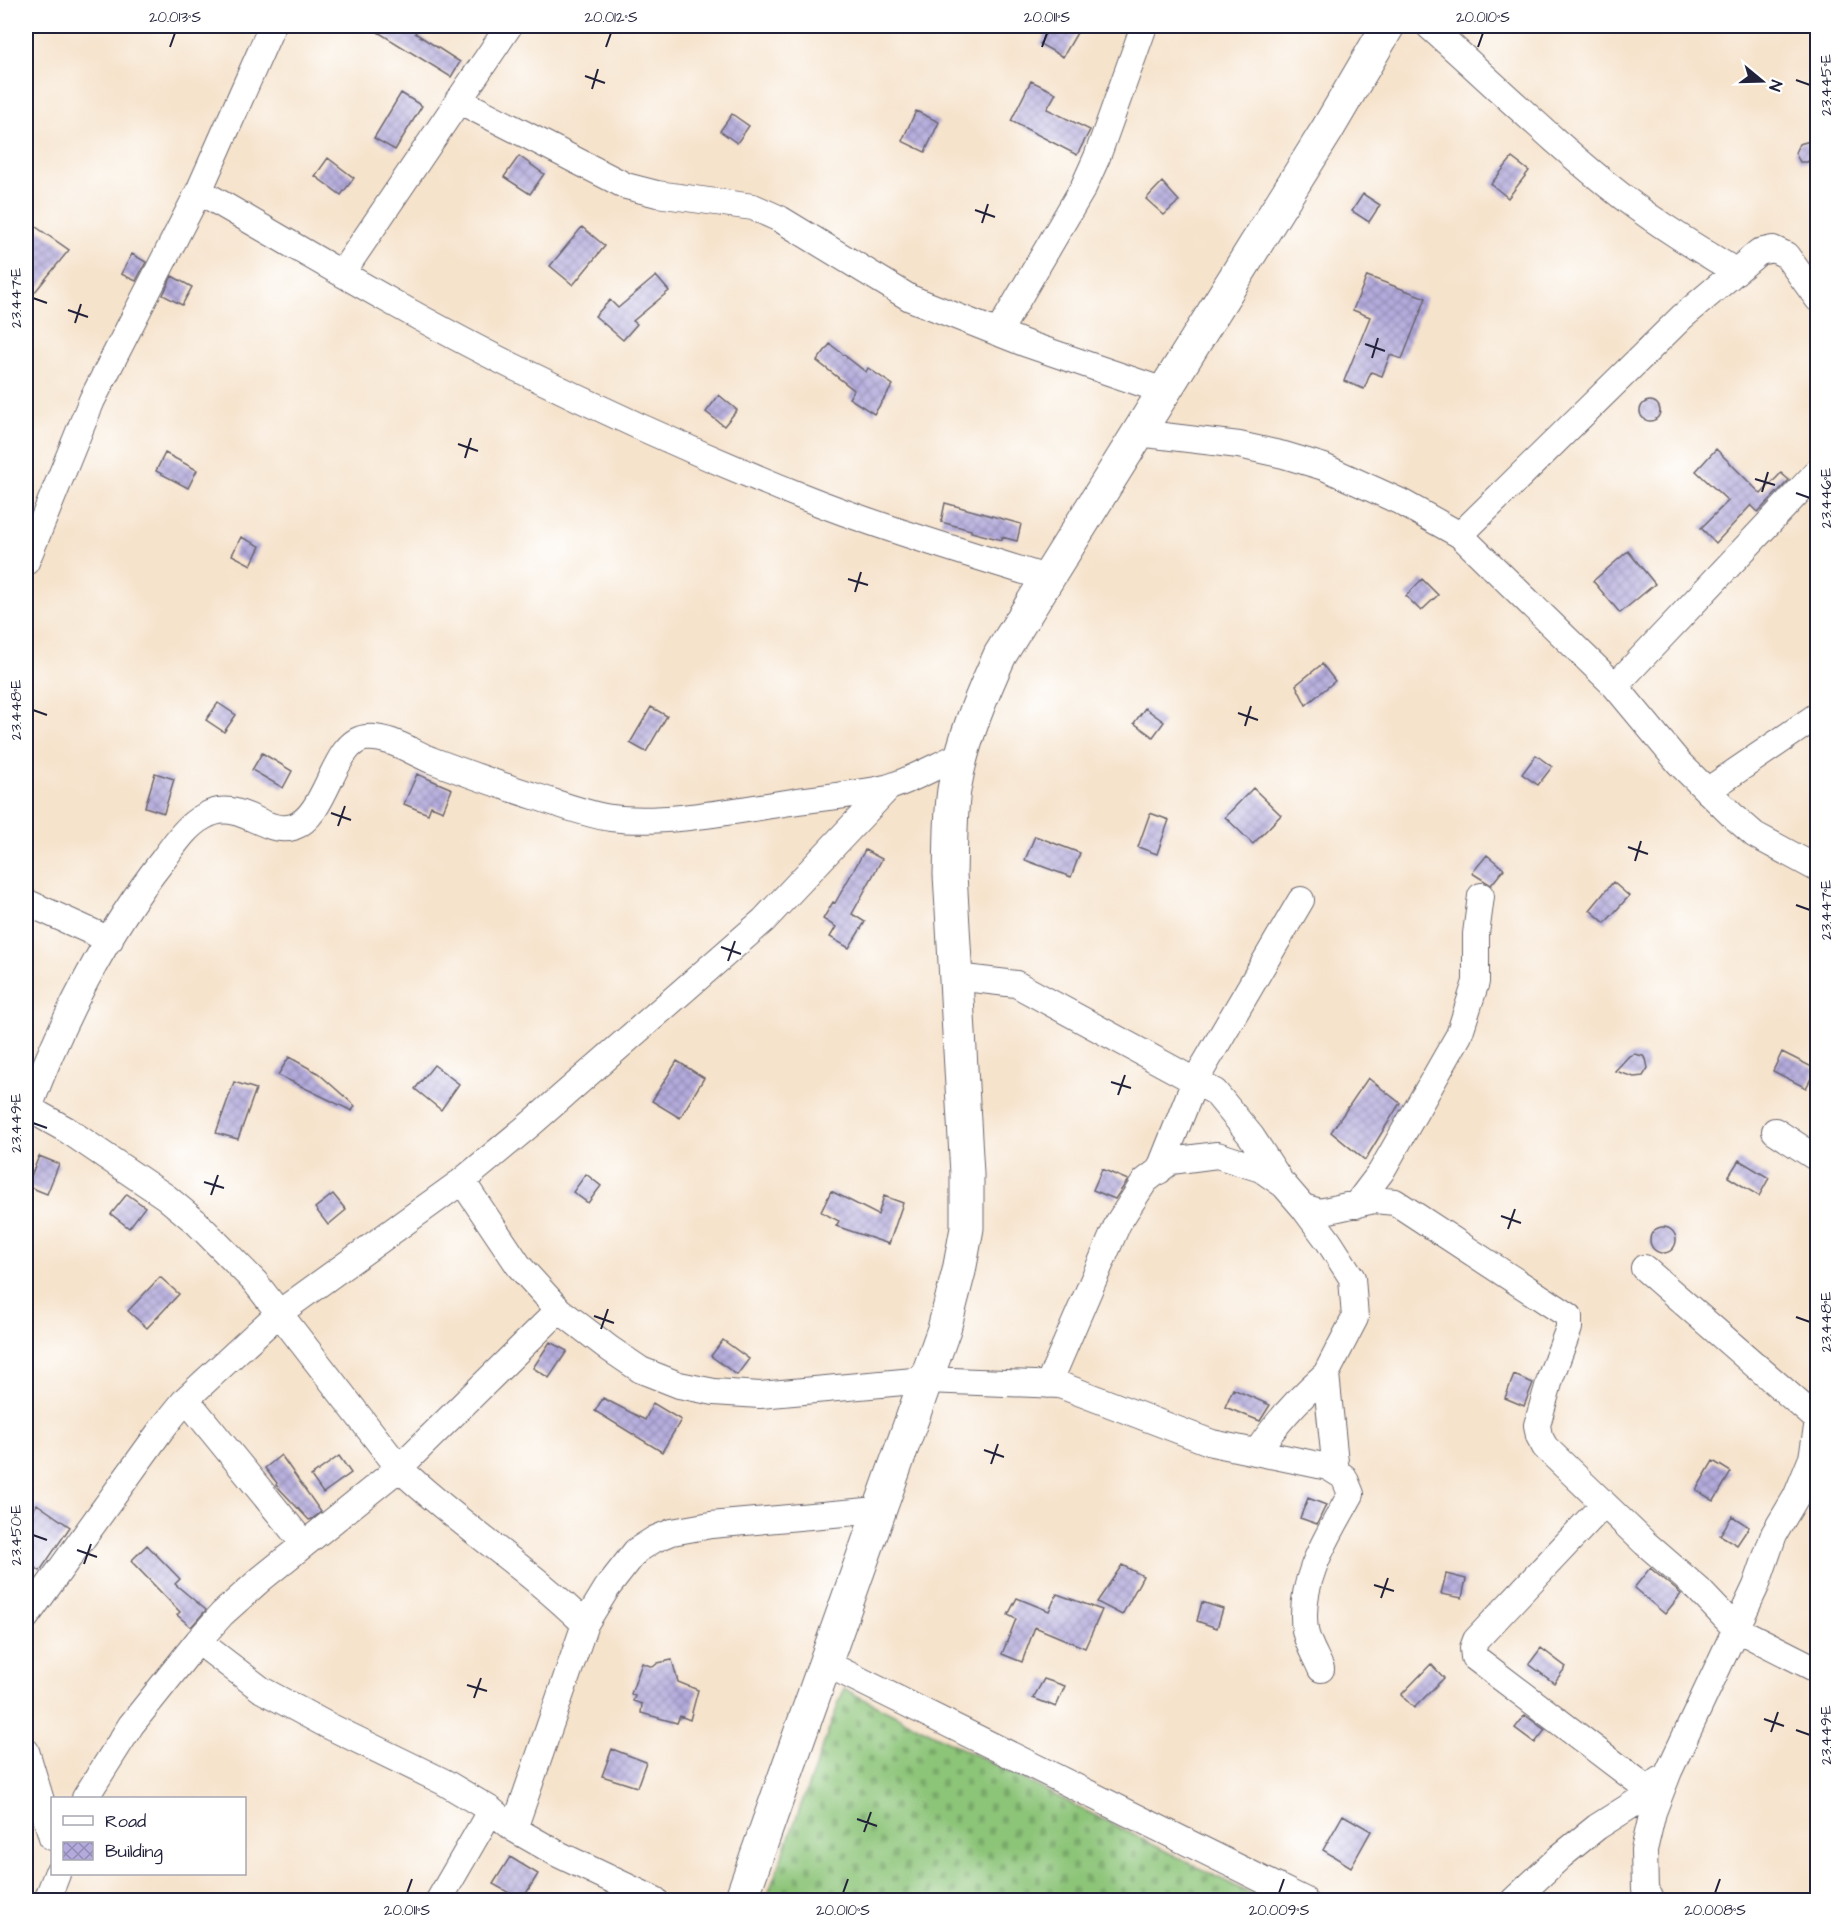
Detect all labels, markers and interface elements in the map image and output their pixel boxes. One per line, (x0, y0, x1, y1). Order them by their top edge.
text: 20.013°S (149, 7, 201, 28)
text: 20.012°S (584, 7, 638, 28)
text: 20.011°S (1024, 7, 1071, 28)
text: 20.010°S (1456, 7, 1510, 28)
north arrow (1732, 51, 1792, 111)
text: 23.445°E (1816, 54, 1837, 116)
text: N (1763, 77, 1787, 94)
text: 23.447°E (6, 268, 27, 328)
text: 23.446°E (1816, 468, 1837, 528)
text: 23.448°E (6, 680, 27, 740)
text: 23.447°E (1816, 880, 1837, 940)
text: 23.449°E (6, 1093, 27, 1153)
text: 23.448°E (1816, 1292, 1837, 1352)
text: 23.450°E (6, 1504, 27, 1565)
text: 23.449°E (1816, 1705, 1837, 1765)
legend (51, 1797, 246, 1875)
text: Road (105, 1809, 146, 1834)
text: Building (105, 1839, 163, 1865)
text: 20.011°S (384, 1900, 431, 1921)
text: 20.010°S (816, 1900, 870, 1921)
text: 20.009°S (1249, 1900, 1310, 1921)
text: 20.008°S (1684, 1900, 1746, 1921)

